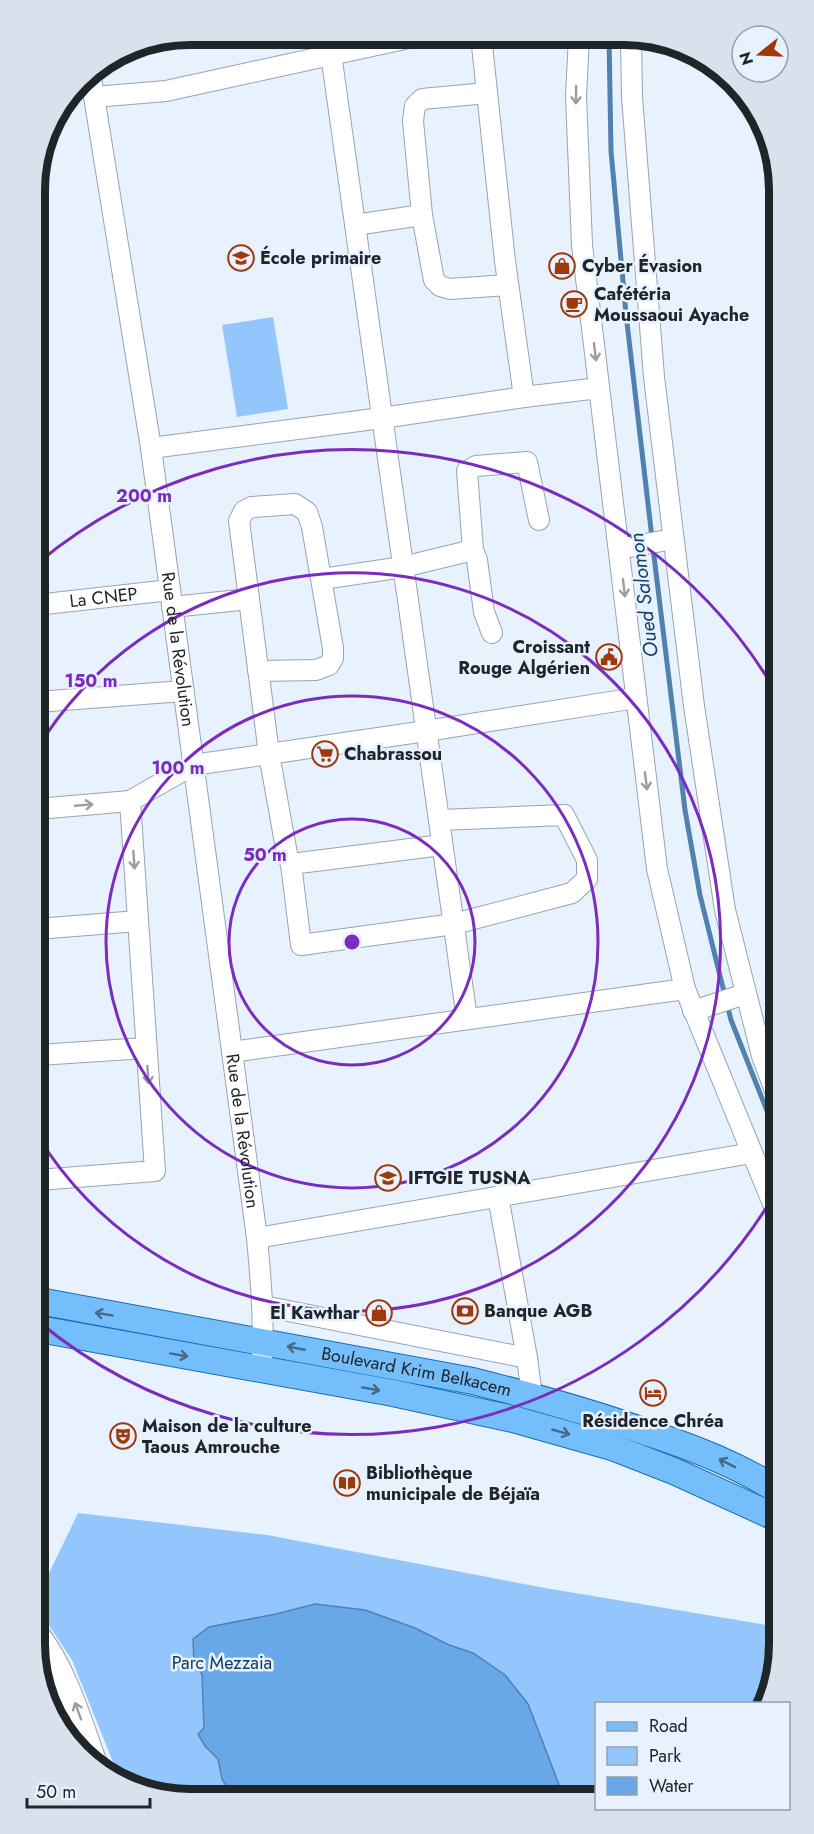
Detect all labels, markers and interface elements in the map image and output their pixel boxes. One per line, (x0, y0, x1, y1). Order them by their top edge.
north arrow (730, 24, 790, 84)
text: N (733, 49, 759, 68)
one-way arrow (570, 85, 582, 105)
school or university icon: École primaire (226, 243, 256, 273)
place label: École primaire (260, 245, 381, 271)
shop icon: Cyber Évasion (547, 251, 577, 281)
place label: Cyber Évasion (582, 253, 702, 279)
place label: Cafétéria Moussaoui Ayache (594, 281, 749, 328)
cafe icon: Cafétéria Moussaoui Ayache (559, 289, 589, 319)
one-way arrow (590, 342, 601, 362)
text: 200 m (116, 483, 172, 509)
water label: Oued Salomon (622, 531, 666, 659)
street label: Rue de la Révolution (155, 570, 201, 728)
one-way arrow (618, 577, 629, 597)
street label: La CNEP (68, 581, 139, 614)
place label: Croissant Rouge Algérien (458, 634, 590, 681)
public building icon: Croissant Rouge Algérien (594, 642, 624, 672)
text: 150 m (65, 668, 117, 694)
supermarket icon: Chabrassou (310, 739, 340, 769)
place label: Chabrassou (344, 741, 442, 767)
text: 100 m (151, 755, 205, 781)
one-way arrow (641, 771, 652, 791)
one-way arrow (73, 799, 93, 810)
text: 50 m (243, 842, 287, 868)
one-way arrow (129, 849, 140, 869)
centre of rings (342, 932, 362, 952)
street label: Rue de la Révolution (219, 1052, 266, 1210)
one-way arrow (143, 1065, 154, 1085)
school or university icon: IFTGIE TUSNA (373, 1163, 403, 1193)
place label: IFTGIE TUSNA (408, 1165, 531, 1191)
bank icon: Banque AGB (450, 1296, 480, 1326)
shop icon: El Kawthar (364, 1298, 394, 1328)
place label: Banque AGB (484, 1298, 593, 1324)
place label: El Kawthar (270, 1300, 361, 1326)
one-way arrow (95, 1308, 115, 1319)
street label: Boulevard Krim Belkacem (319, 1340, 514, 1403)
one-way arrow (287, 1342, 307, 1353)
one-way arrow (169, 1350, 188, 1361)
hotel icon: Résidence Chréa (638, 1378, 668, 1408)
one-way arrow (360, 1384, 380, 1395)
place label: Résidence Chréa (582, 1408, 724, 1434)
place label: Maison de la culture Taous Amrouche (142, 1413, 312, 1460)
theatre icon: Maison de la culture Taous Amrouche (108, 1421, 138, 1451)
one-way arrow (551, 1427, 570, 1438)
one-way arrow (718, 1457, 736, 1469)
place label: Bibliothèque municipale de Béjaïa (366, 1460, 540, 1507)
library icon: Bibliothèque municipale de Béjaïa (332, 1468, 362, 1498)
park label: Parc Mezzaia (172, 1650, 272, 1676)
one-way arrow (71, 1702, 82, 1721)
legend (595, 1702, 790, 1810)
text: Road (649, 1713, 688, 1739)
text: Park (649, 1743, 681, 1769)
scale bar (27, 1771, 150, 1809)
text: Water (649, 1773, 694, 1799)
text: 50 m (36, 1779, 76, 1805)

